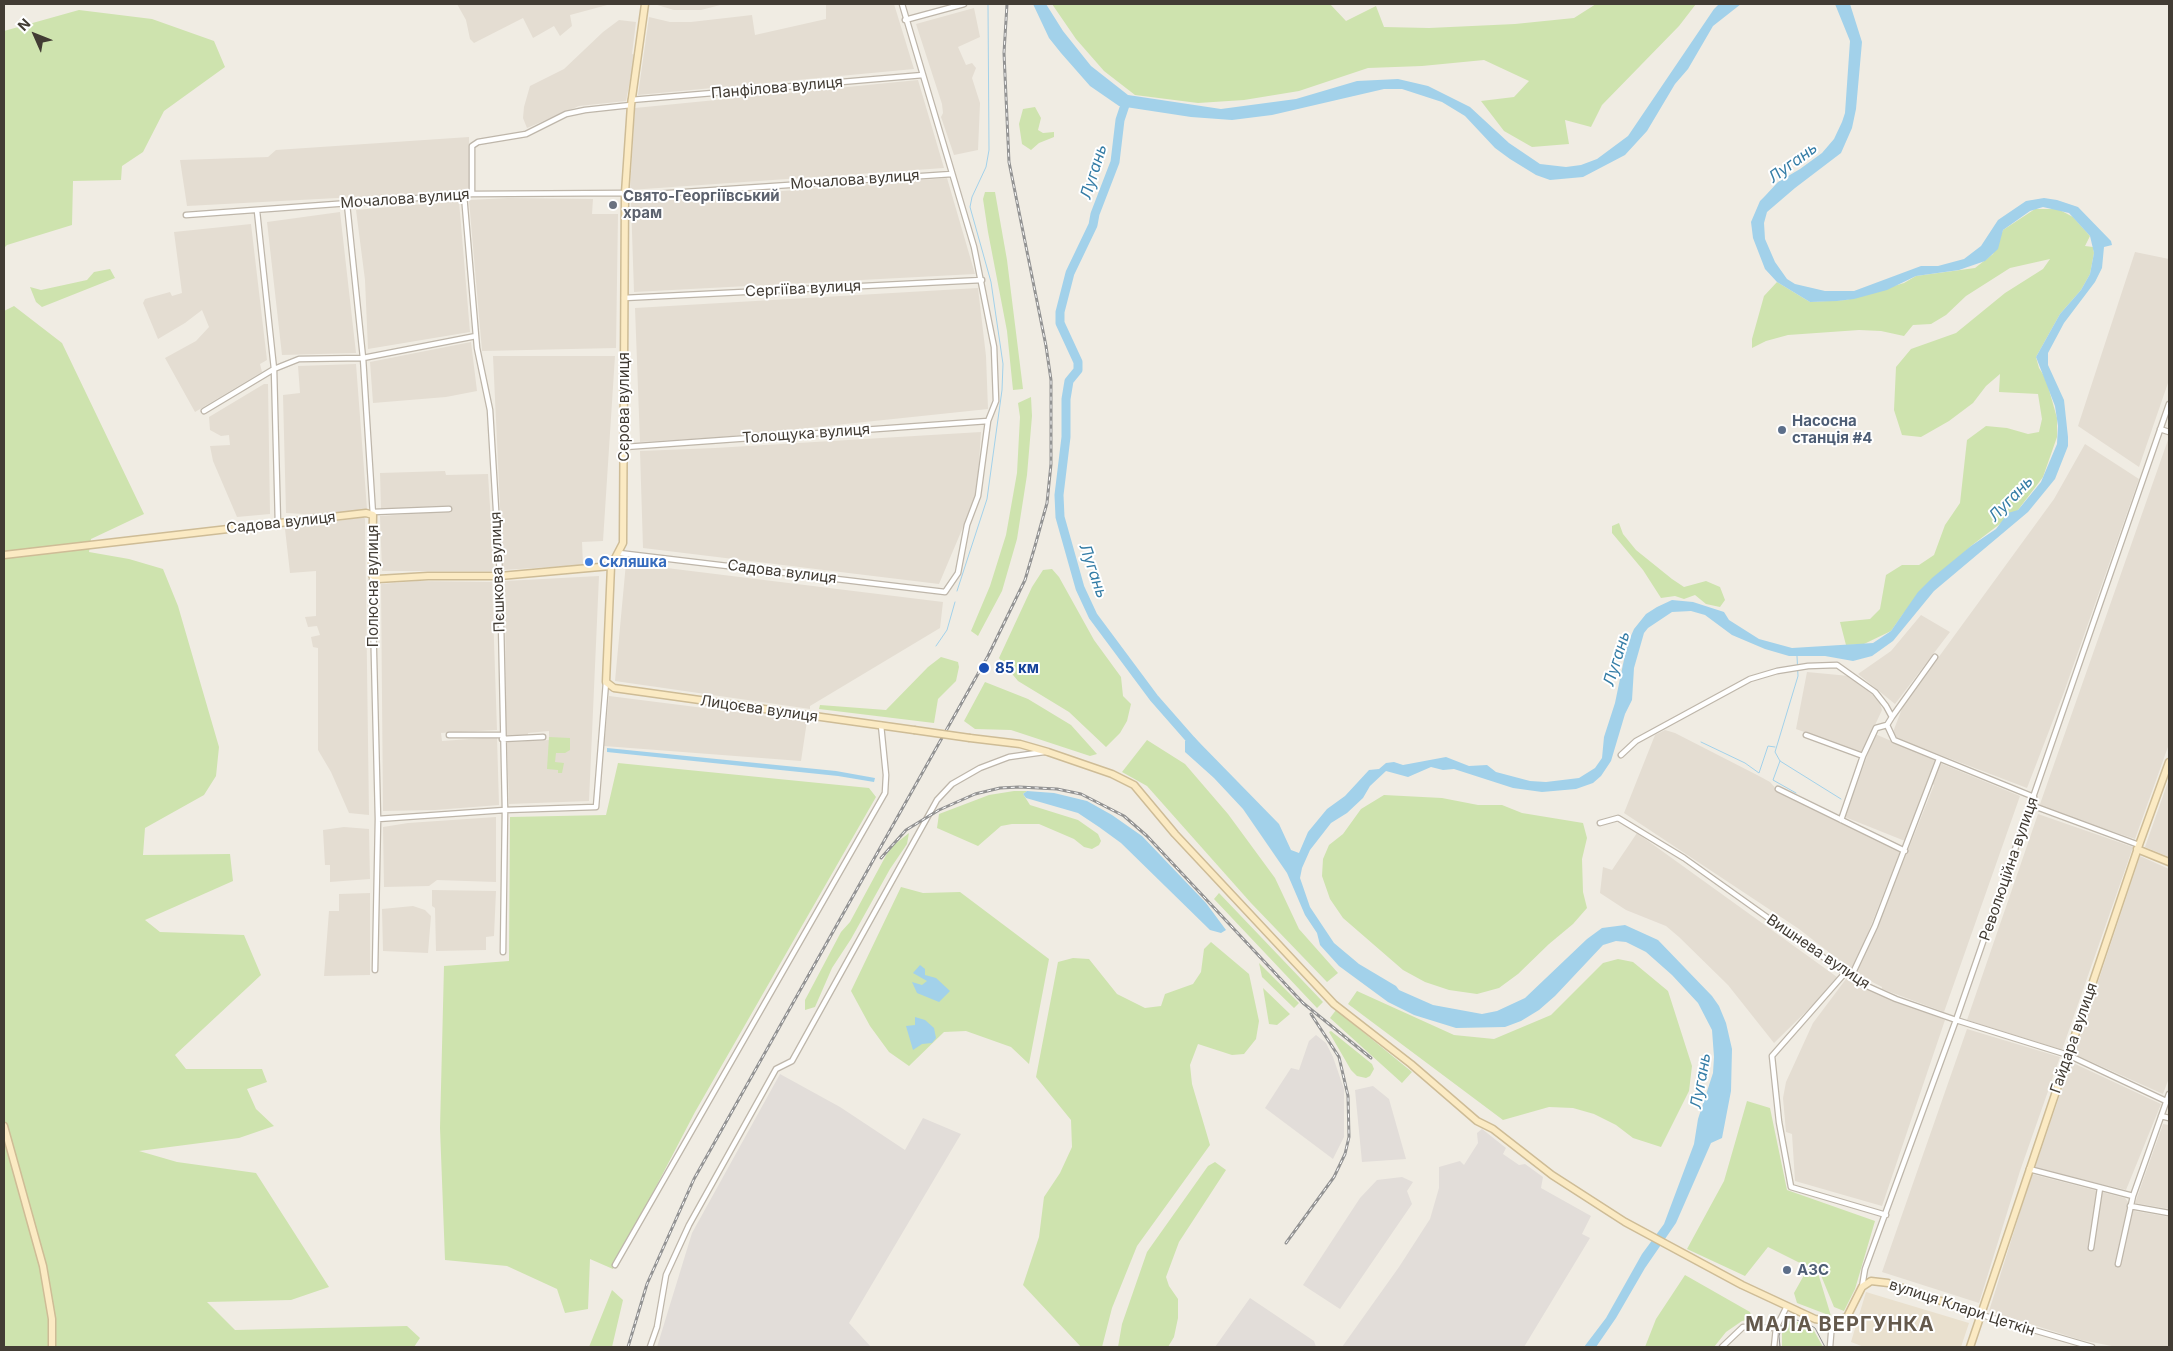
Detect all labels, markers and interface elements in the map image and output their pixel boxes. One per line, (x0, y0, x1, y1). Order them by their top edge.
north arrow (10, 10, 60, 60)
text: N (14, 14, 34, 34)
street label: Панфілова вулиця (710, 73, 844, 103)
water label: Лугань (1765, 139, 1821, 187)
water label: Лугань (1077, 142, 1111, 202)
street label: Мочалова вулиця (790, 167, 920, 193)
street label: Мочалова вулиця (340, 186, 470, 212)
place label: Свято-Георгіївський храм (623, 187, 780, 222)
marker: Свято-Георгіївський храм (607, 199, 619, 211)
street label: Сергіїва вулиця (745, 277, 861, 301)
street label: Сєрова вулиця (615, 352, 633, 462)
place label: Насосна станція #4 (1792, 412, 1872, 447)
street label: Толощука вулиця (741, 421, 871, 447)
marker: Насосна станція #4 (1776, 424, 1788, 436)
water label: Лугань (1985, 472, 2037, 526)
street label: Садова вулиця (225, 508, 337, 538)
street label: Пєшкова вулиця (487, 511, 509, 633)
street label: Полюсна вулиця (364, 525, 382, 647)
water label: Лугань (1075, 541, 1111, 601)
place label: Скляшка (599, 553, 667, 571)
marker: Скляшка (583, 556, 595, 568)
street label: Садова вулиця (726, 556, 838, 588)
water label: Лугань (1600, 629, 1634, 689)
place label: 85 км (995, 659, 1039, 677)
marker: 85 км (977, 661, 991, 675)
street label: Лицоєва вулиця (699, 692, 819, 726)
street label: Революційна вулиця (1976, 795, 2042, 943)
street label: Вишнева вулиця (1763, 911, 1873, 993)
street label: Гайдара вулиця (2047, 980, 2101, 1096)
water label: Лугань (1687, 1052, 1715, 1110)
place label: АЗС (1797, 1261, 1829, 1279)
marker: АЗС (1781, 1264, 1793, 1276)
street label: вулиця Клари Цеткін (1887, 1276, 2037, 1340)
district label: МАЛА ВЕРГУНКА (1744, 1313, 1936, 1337)

